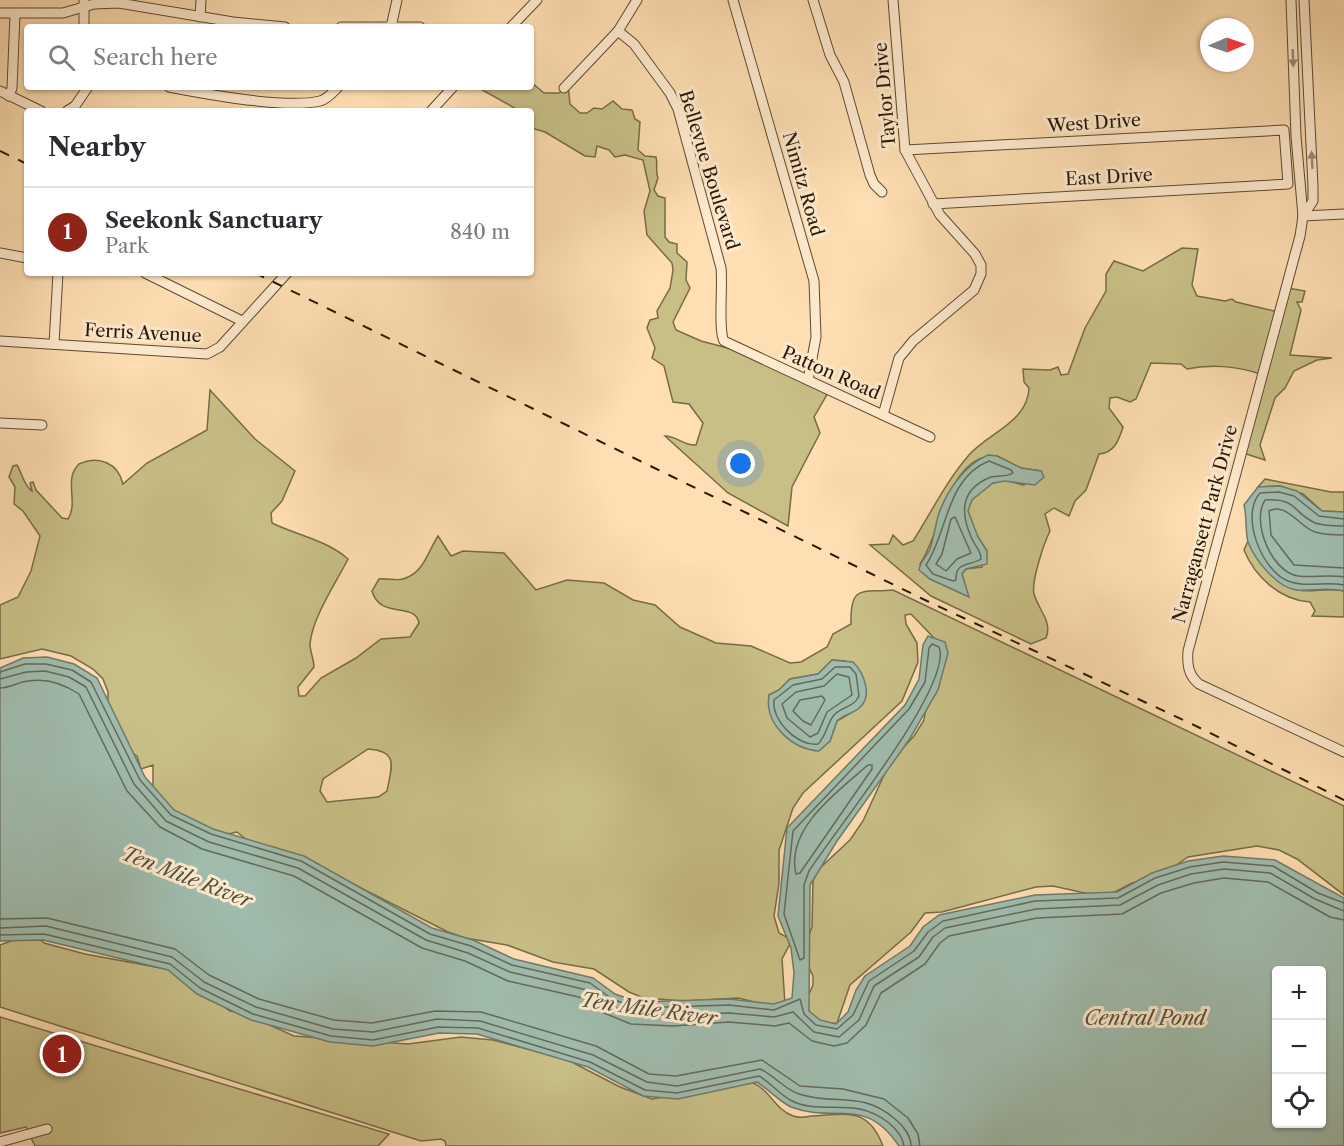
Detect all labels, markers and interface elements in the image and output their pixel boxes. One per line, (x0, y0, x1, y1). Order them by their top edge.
north arrow (1200, 18, 1254, 72)
search box (24, 24, 534, 90)
icon: search (45, 41, 78, 74)
street label: Taylor Drive (869, 41, 901, 149)
text: Search here (93, 44, 218, 71)
one-way arrow (1288, 49, 1298, 68)
street label: Bellevue Boulevard (674, 88, 744, 252)
street label: West Drive (1045, 109, 1142, 137)
street label: Nimitz Road (778, 129, 828, 239)
text: Nearby (48, 131, 146, 163)
one-way arrow (1308, 151, 1317, 170)
street label: East Drive (1065, 164, 1153, 190)
text: Seekonk Sanctuary (105, 207, 322, 234)
text: 1 (63, 220, 72, 244)
text: 840 m (450, 220, 510, 244)
text: Park (105, 234, 148, 258)
street label: Ferris Avenue (84, 319, 202, 347)
street label: Patton Road (778, 342, 884, 405)
street label: Narragansett Park Drive (1168, 422, 1242, 626)
your location (726, 449, 755, 478)
water label: Ten Mile River (119, 841, 257, 913)
map controls (1272, 966, 1326, 1128)
button: + (1272, 966, 1326, 1020)
water label: Ten Mile River (579, 988, 720, 1031)
water label: Central Pond (1084, 1006, 1208, 1030)
button: − (1272, 1020, 1326, 1074)
pin: 1 (42, 1032, 82, 1076)
button: locate (1272, 1074, 1326, 1128)

